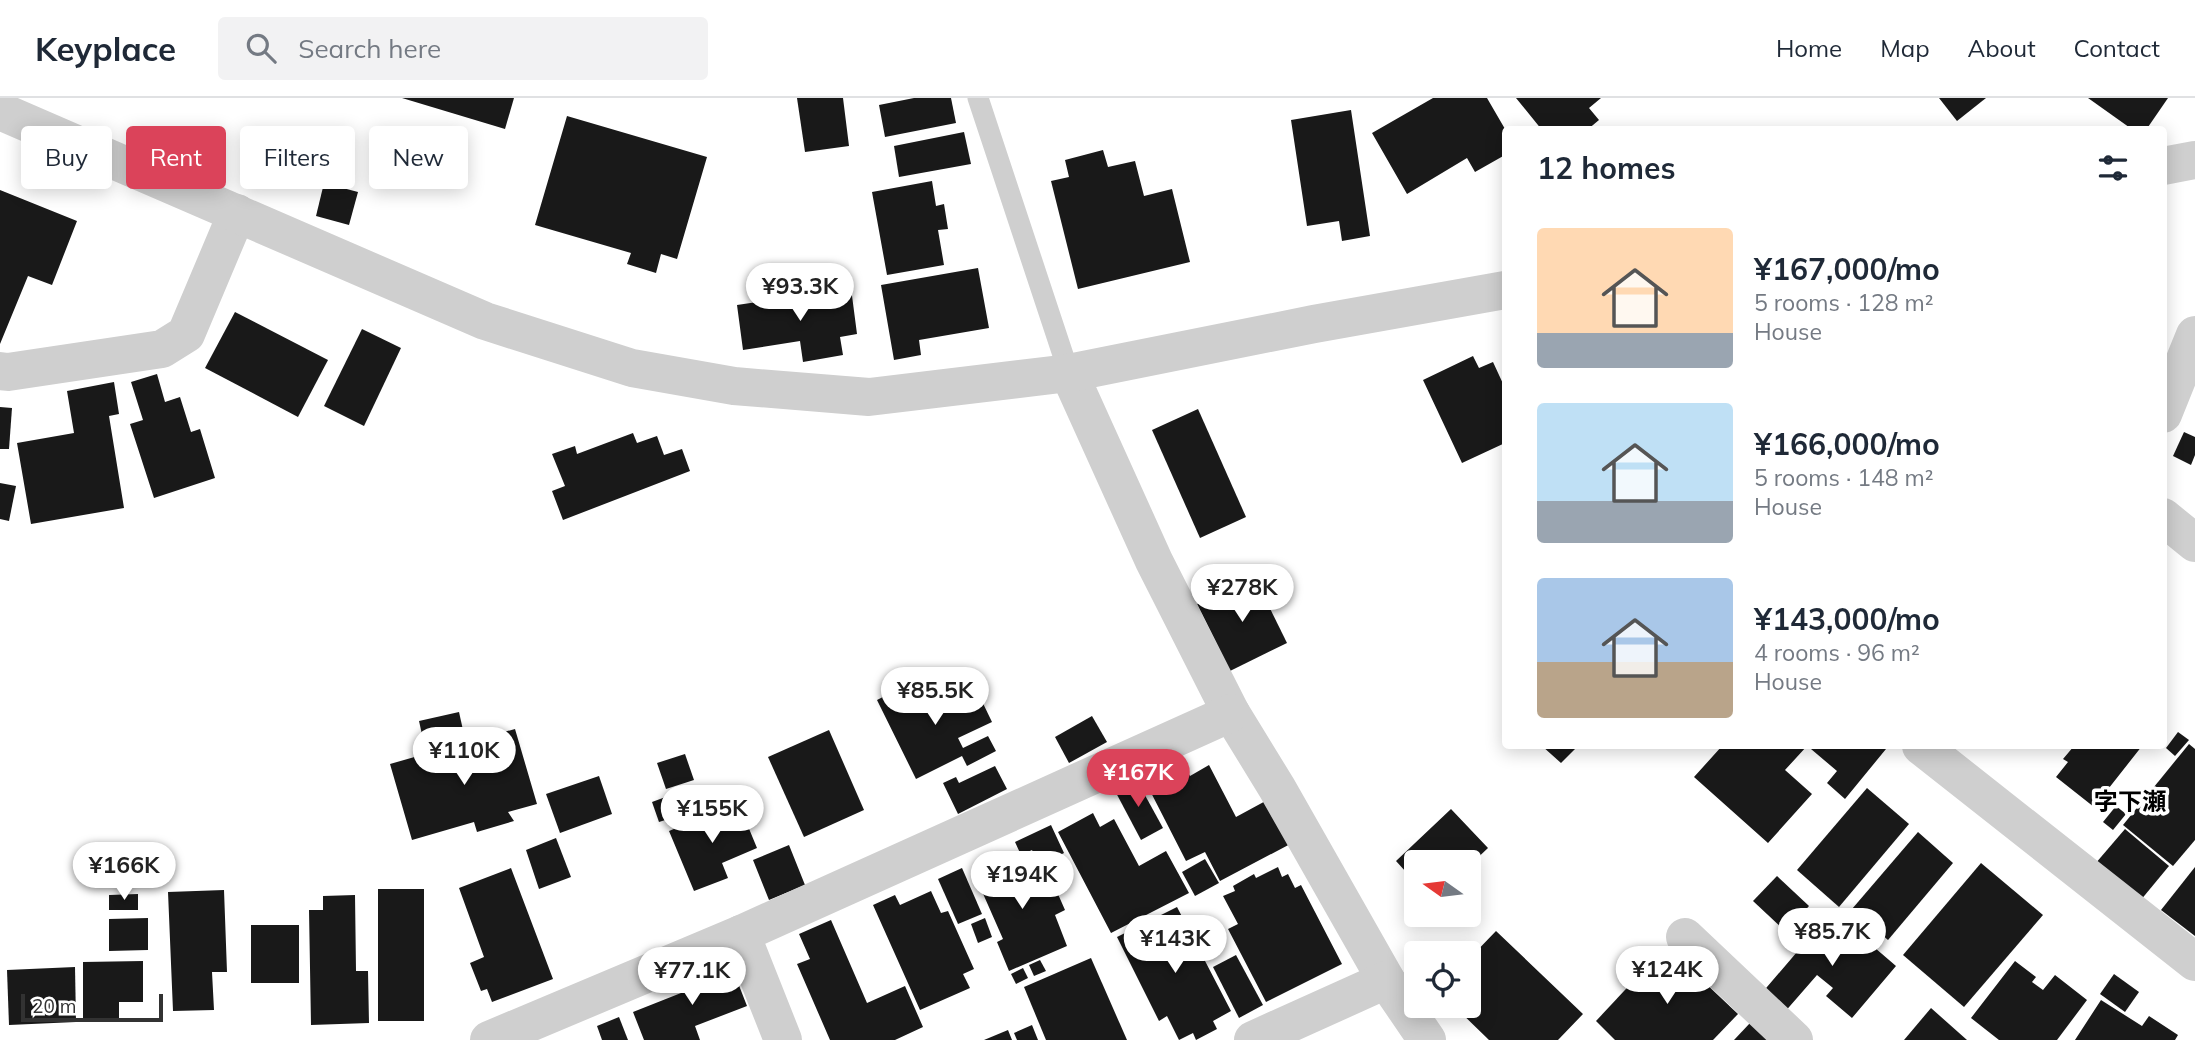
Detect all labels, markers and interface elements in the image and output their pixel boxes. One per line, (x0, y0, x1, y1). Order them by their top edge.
search box (218, 17, 708, 80)
text: Keyplace (35, 28, 176, 69)
icon: search (242, 29, 280, 67)
text: Search here (298, 32, 441, 65)
text: Home (1776, 33, 1842, 63)
text: Map (1880, 33, 1930, 63)
text: About (1968, 33, 2036, 63)
text: Contact (2074, 33, 2160, 63)
chip: Buy (21, 126, 112, 189)
chip: Rent (126, 126, 226, 189)
chip: Filters (240, 126, 355, 189)
chip: New (369, 126, 468, 189)
text: 12 homes (1537, 149, 1676, 187)
icon: filters (2094, 149, 2132, 187)
text: ¥167,000/mo (1754, 250, 1940, 288)
icon: home (1593, 256, 1677, 340)
pin: ¥93.3K (743, 264, 857, 323)
text: ¥93.3K (762, 271, 838, 300)
text: 5 rooms · 128 m² (1754, 288, 1934, 317)
text: House (1754, 317, 1822, 346)
text: ¥166,000/mo (1754, 425, 1940, 463)
icon: home (1593, 431, 1677, 515)
text: 5 rooms · 148 m² (1754, 463, 1934, 492)
text: House (1754, 492, 1822, 521)
pin: ¥278K (1193, 564, 1291, 624)
text: ¥278K (1207, 572, 1277, 601)
text: ¥143,000/mo (1754, 600, 1940, 638)
icon: home (1593, 606, 1677, 690)
text: 4 rooms · 96 m² (1754, 638, 1920, 667)
text: House (1754, 667, 1822, 696)
pin: ¥85.5K (878, 668, 992, 727)
text: ¥85.5K (897, 675, 973, 704)
pin: ¥110K (415, 728, 513, 787)
text: ¥110K (429, 735, 499, 764)
pin: ¥167K (1089, 750, 1187, 809)
text: ¥167K (1103, 757, 1173, 786)
pin: ¥155K (663, 786, 761, 845)
district label: 字下瀬 (2094, 786, 2166, 816)
text: ¥155K (677, 793, 747, 822)
pin: ¥166K (75, 842, 173, 902)
text: ¥166K (89, 850, 159, 879)
north arrow (1404, 850, 1480, 928)
map controls (1404, 850, 1481, 1018)
pin: ¥194K (973, 852, 1071, 911)
text: ¥194K (987, 859, 1057, 888)
pin: ¥85.7K (1775, 908, 1889, 968)
pin: ¥143K (1126, 916, 1224, 975)
text: ¥85.7K (1794, 916, 1870, 945)
text: ¥143K (1140, 923, 1210, 952)
button: locate (1404, 941, 1481, 1018)
pin: ¥124K (1618, 946, 1716, 1006)
pin: ¥77.1K (635, 948, 749, 1007)
text: ¥124K (1632, 954, 1702, 983)
text: ¥77.1K (654, 955, 730, 984)
scale bar (21, 991, 163, 1023)
text: 20 m (32, 994, 76, 1018)

